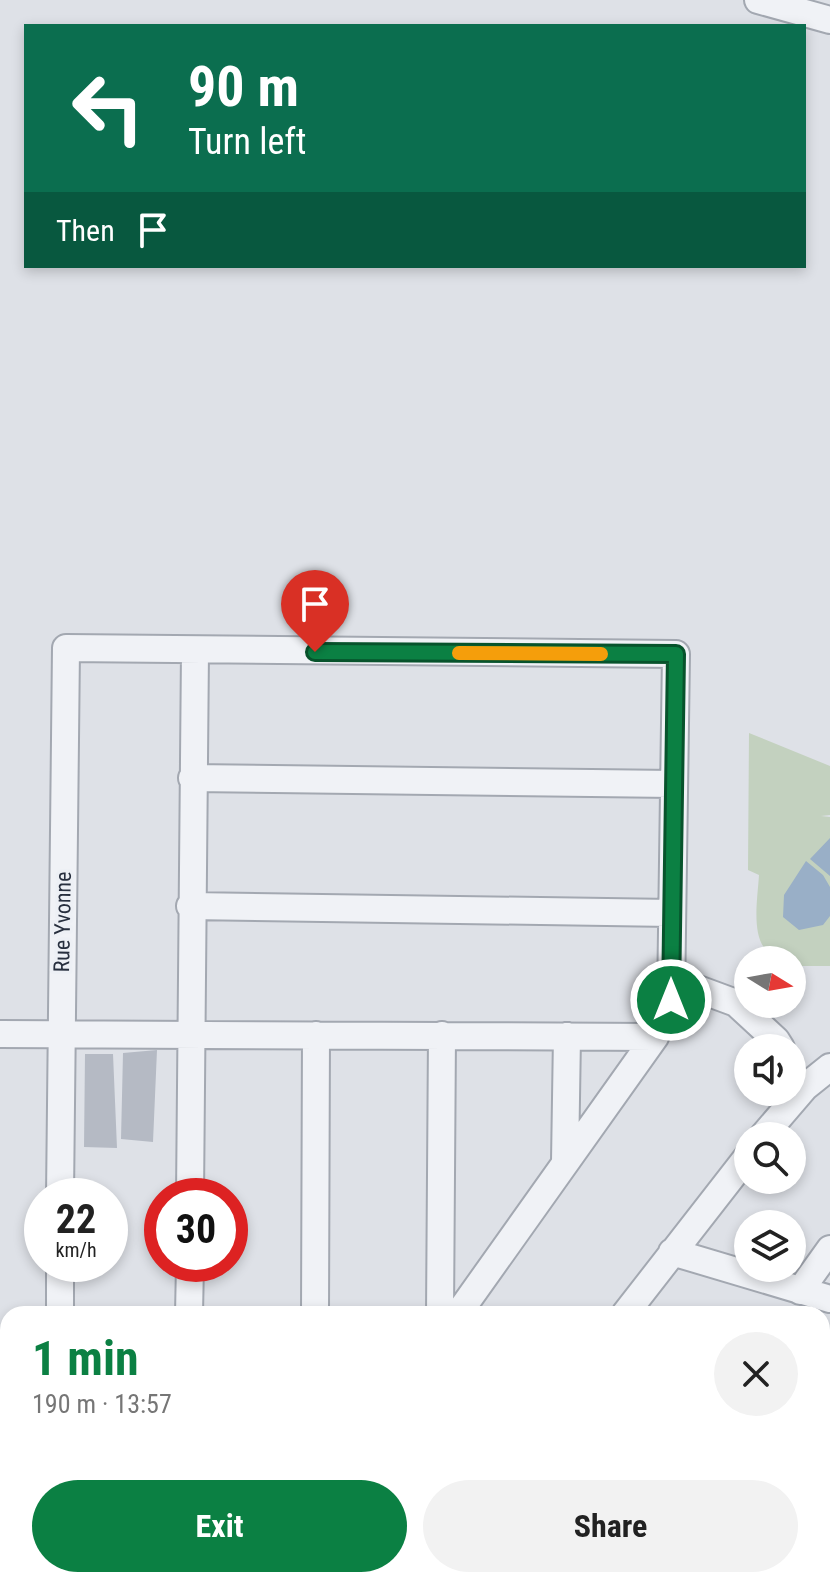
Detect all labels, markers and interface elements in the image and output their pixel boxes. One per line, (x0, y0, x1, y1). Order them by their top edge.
text: 90 m (188, 54, 299, 120)
icon: left (56, 56, 160, 160)
text: Turn left (188, 121, 306, 163)
icon: arrive (131, 208, 175, 252)
text: Then (56, 213, 115, 248)
pin (281, 570, 349, 652)
icon: arrive (293, 582, 337, 626)
street label: Rue Yvonne (49, 871, 76, 973)
north arrow (734, 946, 806, 1018)
map controls (734, 946, 806, 1282)
position arrow (629, 958, 713, 1042)
button: sound (734, 1034, 806, 1106)
button: search (734, 1122, 806, 1194)
speed limit sign: 30 (144, 1178, 248, 1282)
text: 22 (56, 1196, 96, 1243)
button: layers (734, 1210, 806, 1282)
text: km/h (55, 1238, 97, 1262)
text: 1 min (32, 1330, 139, 1387)
button: close (714, 1332, 798, 1416)
text: 190 m · 13:57 (32, 1389, 172, 1419)
button: Exit (32, 1480, 407, 1572)
button: Share (423, 1480, 798, 1572)

